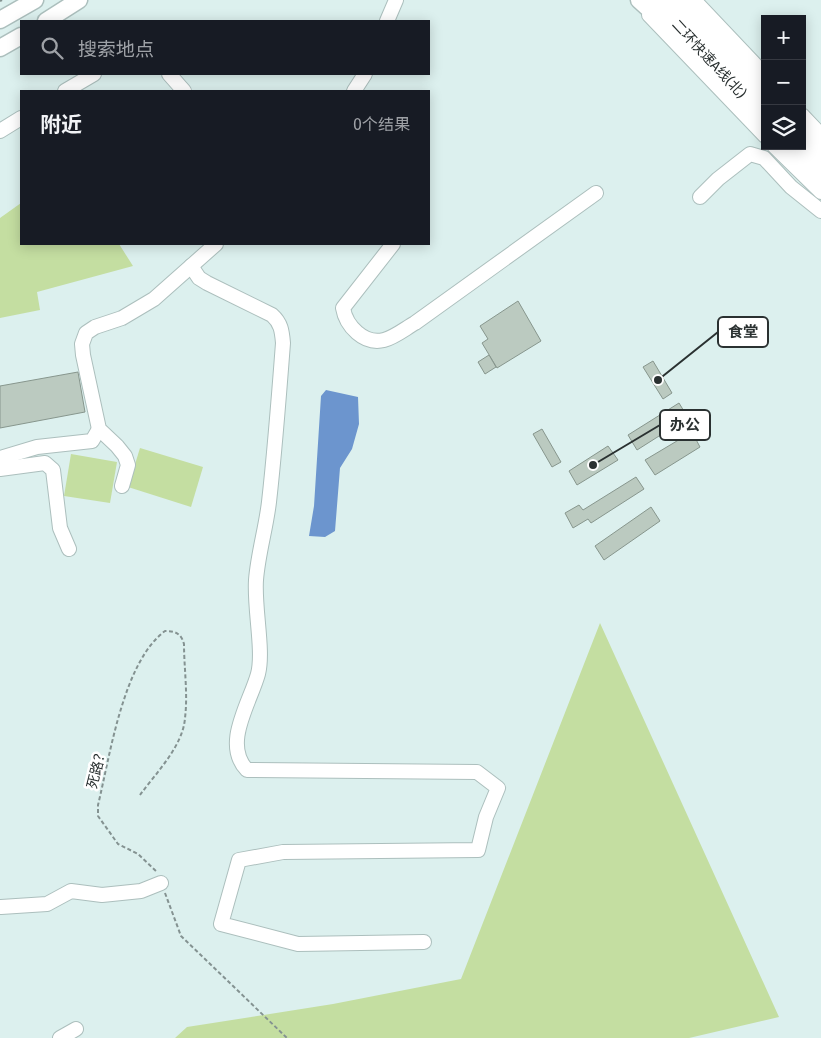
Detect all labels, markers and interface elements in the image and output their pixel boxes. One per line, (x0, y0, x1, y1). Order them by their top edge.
map controls (761, 15, 806, 150)
button: + (761, 15, 806, 60)
street label: 二环快速A线(北) (668, 16, 750, 102)
search box (20, 20, 430, 75)
icon: search (38, 34, 66, 62)
text: 搜索地点 (78, 38, 154, 61)
button: − (761, 60, 806, 105)
button: layers (761, 105, 806, 150)
text: 附近 (40, 112, 82, 138)
text: 0个结果 (353, 115, 410, 134)
callout: 食堂 (718, 317, 768, 347)
text: 食堂 (728, 323, 758, 341)
callout: 办公 (660, 410, 710, 440)
text: 办公 (670, 416, 700, 434)
street label: 死路？ (84, 746, 110, 790)

